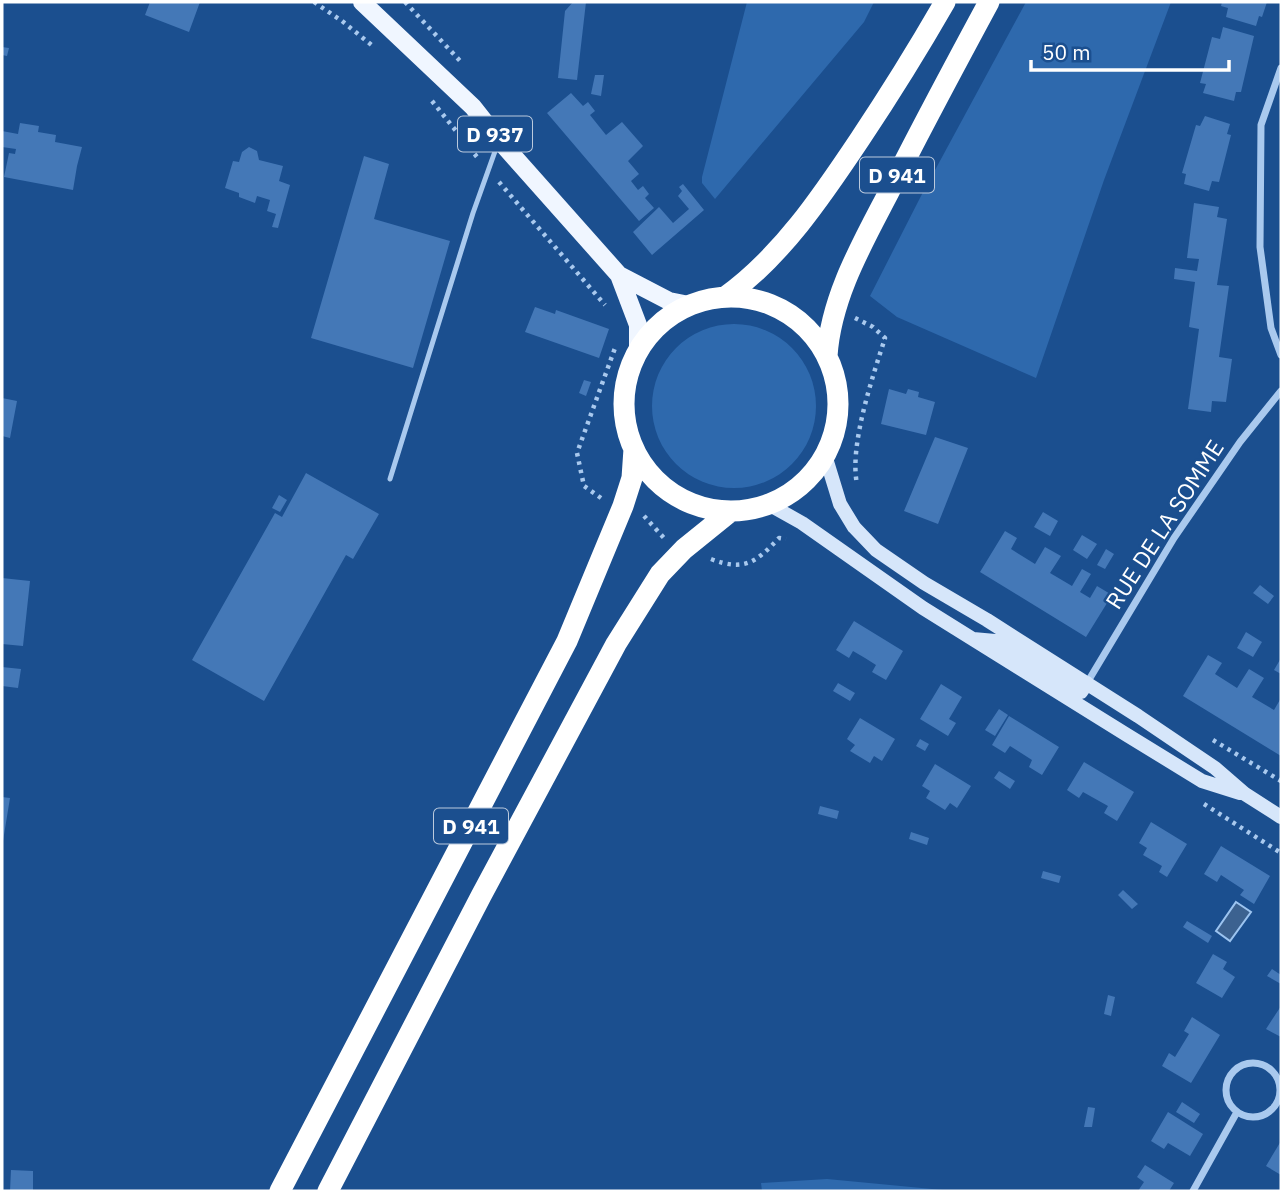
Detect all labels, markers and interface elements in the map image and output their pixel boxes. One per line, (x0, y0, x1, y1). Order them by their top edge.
scale bar (1031, 28, 1229, 72)
text: 50 m (1042, 38, 1091, 66)
road number: D 937 (458, 116, 532, 152)
road number: D 941 (860, 158, 934, 192)
street label: RUE DE LA SOMME (1098, 434, 1230, 614)
road number: D 941 (434, 808, 508, 844)

